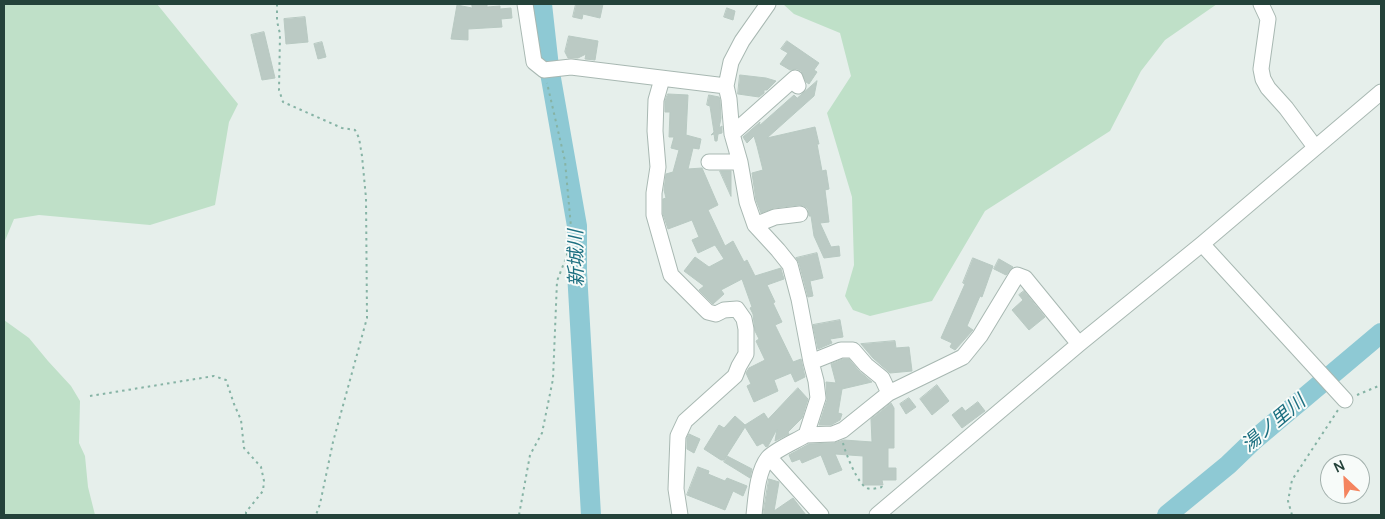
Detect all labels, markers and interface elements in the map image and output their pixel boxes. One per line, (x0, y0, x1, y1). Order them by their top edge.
water label: 新城川 (565, 229, 589, 287)
water label: 湯ノ里川 (1238, 391, 1310, 457)
north arrow (1320, 454, 1370, 504)
text: N (1330, 455, 1347, 477)

